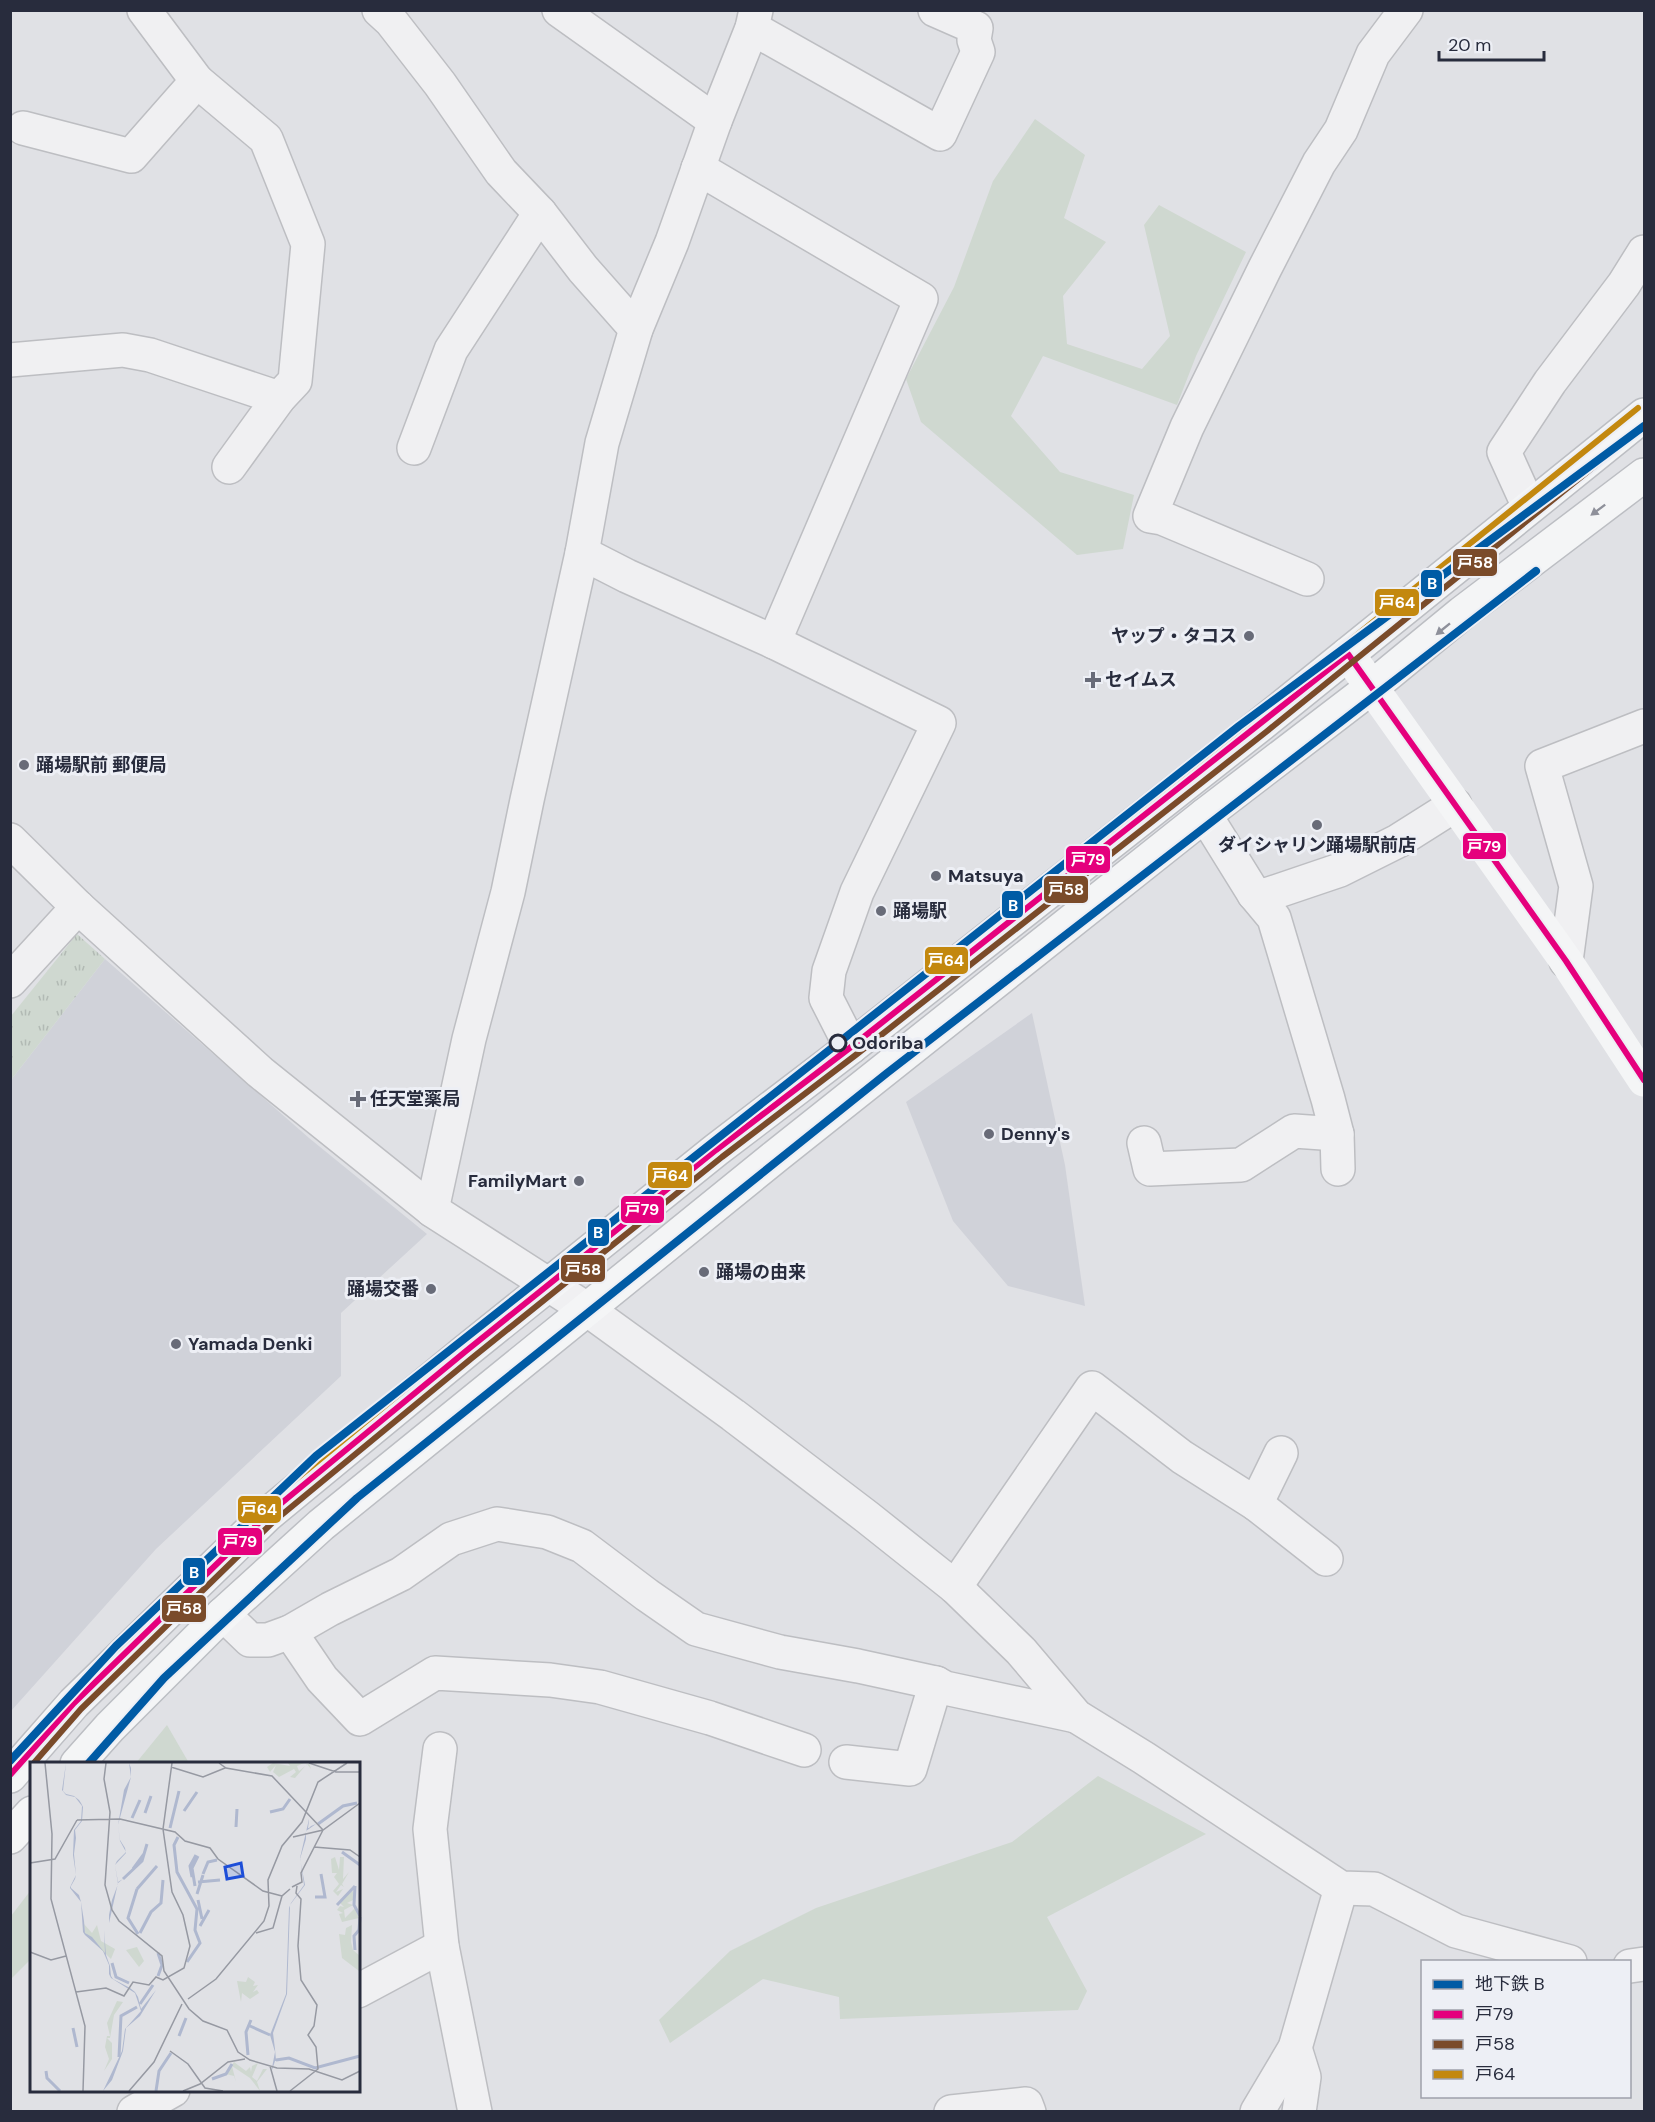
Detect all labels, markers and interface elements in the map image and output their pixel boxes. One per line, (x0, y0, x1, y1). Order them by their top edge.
scale bar (1439, 24, 1544, 62)
text: 20 m (1448, 33, 1491, 57)
one-way arrow (1590, 504, 1605, 516)
line badge: 戸58 (1452, 548, 1498, 577)
text: 戸58 (1457, 552, 1493, 573)
line badge: B (1420, 569, 1443, 598)
text: B (1427, 573, 1437, 594)
line badge: 戸64 (1374, 588, 1420, 617)
text: 戸64 (1379, 592, 1415, 613)
one-way arrow (1435, 622, 1451, 635)
place label: ヤップ・タコス (1111, 624, 1237, 648)
marker: ヤップ・タコス (1242, 629, 1256, 643)
place label: セイムス (1105, 668, 1177, 692)
marker: セイムス (1086, 673, 1100, 687)
place label: 踊場駅前 郵便局 (36, 753, 166, 777)
marker: 踊場駅前 郵便局 (17, 758, 31, 772)
marker: ダイシャリン踊場駅前店 (1310, 818, 1324, 832)
line badge: 戸79 (1462, 832, 1507, 860)
place label: ダイシャリン踊場駅前店 (1218, 833, 1416, 857)
text: 戸79 (1467, 836, 1501, 857)
line badge: 戸79 (1065, 845, 1111, 874)
text: 戸79 (1071, 849, 1105, 870)
place label: Matsuya (948, 864, 1024, 888)
marker: Matsuya (929, 869, 943, 883)
line badge: 戸58 (1043, 875, 1089, 904)
text: 戸58 (1048, 879, 1084, 900)
line badge: B (1001, 890, 1024, 919)
text: B (1008, 895, 1018, 916)
place label: 踊場駅 (893, 899, 947, 923)
marker: 踊場駅 (874, 904, 888, 918)
line badge: 戸64 (924, 946, 969, 975)
text: 戸64 (928, 950, 964, 971)
place label: Odoriba (852, 1031, 924, 1055)
marker: Odoriba (829, 1034, 847, 1052)
place label: 任天堂薬局 (370, 1087, 460, 1111)
marker: 任天堂薬局 (351, 1092, 365, 1106)
place label: Denny's (1001, 1122, 1070, 1146)
marker: Denny's (982, 1127, 996, 1141)
line badge: 戸64 (647, 1161, 693, 1189)
text: 戸64 (652, 1165, 688, 1186)
place label: FamilyMart (468, 1169, 567, 1193)
marker: FamilyMart (572, 1174, 586, 1188)
line badge: 戸79 (620, 1195, 665, 1224)
text: 戸79 (625, 1199, 659, 1220)
line badge: B (587, 1218, 610, 1247)
text: B (593, 1222, 603, 1243)
line badge: 戸58 (560, 1254, 606, 1283)
text: 戸58 (565, 1259, 601, 1280)
place label: 踊場の由来 (716, 1260, 806, 1284)
marker: 踊場の由来 (697, 1265, 711, 1279)
place label: 踊場交番 (347, 1277, 419, 1301)
marker: 踊場交番 (424, 1282, 438, 1296)
place label: Yamada Denki (188, 1332, 313, 1356)
marker: Yamada Denki (169, 1337, 183, 1351)
line badge: 戸64 (237, 1495, 282, 1524)
text: 戸64 (241, 1499, 277, 1520)
line badge: 戸79 (217, 1527, 263, 1556)
text: 戸79 (223, 1531, 257, 1552)
line badge: B (182, 1557, 206, 1586)
text: B (189, 1562, 199, 1583)
line badge: 戸58 (161, 1594, 207, 1623)
text: 戸58 (166, 1598, 202, 1619)
inset map (30, 1762, 360, 2092)
legend (1421, 1960, 1631, 2098)
text: 地下鉄 B (1475, 1972, 1545, 1996)
text: 戸79 (1475, 2002, 1513, 2026)
text: 戸58 (1475, 2032, 1515, 2056)
text: 戸64 (1475, 2062, 1515, 2086)

